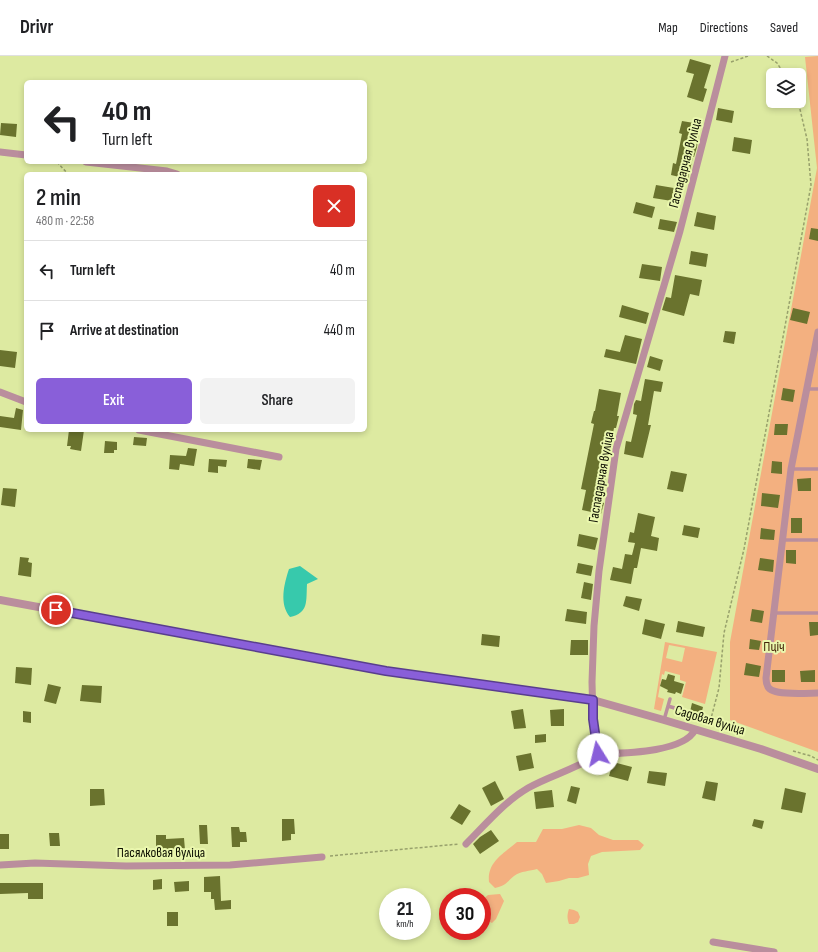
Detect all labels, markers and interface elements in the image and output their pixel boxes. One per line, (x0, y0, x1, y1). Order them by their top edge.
text: Drivr (20, 16, 53, 39)
text: Map (658, 19, 678, 36)
text: Directions (700, 19, 748, 36)
text: Saved (770, 19, 798, 36)
map controls (766, 68, 806, 108)
button: layers (766, 68, 806, 108)
text: 40 m (102, 95, 151, 128)
icon: left (36, 96, 88, 148)
street label: Гаспадарчая вуліца (665, 116, 705, 210)
text: Turn left (102, 129, 153, 150)
text: 2 min (36, 183, 81, 212)
button: close (313, 185, 355, 227)
text: 480 m · 22:58 (36, 213, 94, 229)
icon: left (36, 260, 58, 282)
text: Turn left (70, 261, 115, 280)
text: 40 m (330, 261, 355, 280)
icon: arrive (36, 320, 58, 342)
text: Arrive at destination (70, 321, 179, 340)
text: 440 m (324, 321, 355, 340)
button: Exit (36, 378, 192, 424)
button: Share (200, 378, 355, 424)
street label: Гаспадарчая вуліца (585, 430, 617, 524)
pin (39, 593, 73, 627)
icon: arrive (45, 599, 67, 621)
park label: Пціч (763, 638, 785, 655)
street label: Садовая вуліца (673, 701, 747, 739)
position arrow (577, 733, 619, 775)
street label: Пасялковая вуліца (117, 844, 205, 861)
speed limit sign: 30 (439, 888, 491, 940)
text: 21 (397, 897, 413, 921)
text: km/h (396, 918, 414, 930)

